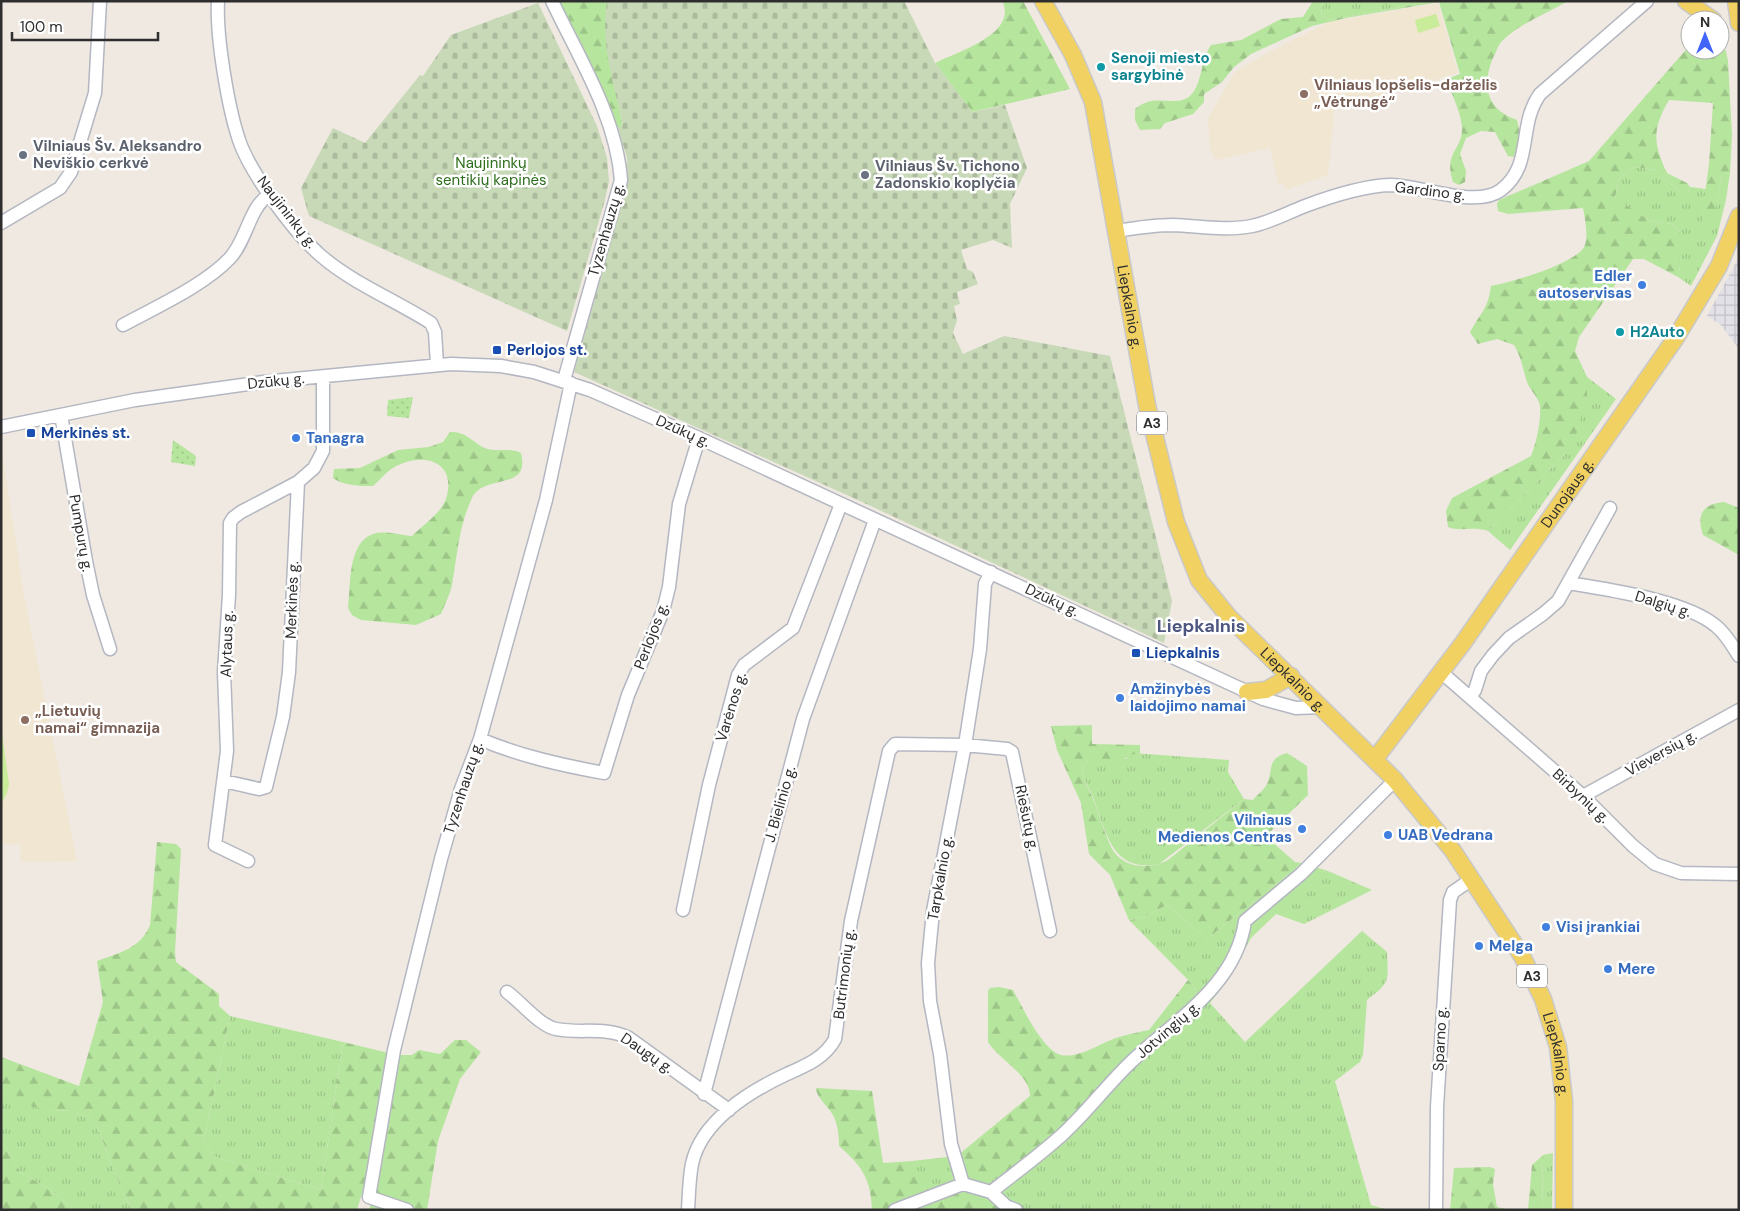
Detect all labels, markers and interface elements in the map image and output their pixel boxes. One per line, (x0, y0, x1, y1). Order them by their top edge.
scale bar (12, 10, 159, 42)
north arrow (1680, 10, 1730, 60)
text: N (1700, 13, 1710, 31)
text: 100 m (20, 17, 63, 37)
place label: Senoji miesto sargybinė (1111, 48, 1210, 85)
marker: Senoji miesto sargybinė (1095, 61, 1107, 73)
place label: Vilniaus lopšelis-darželis „Vėtrungė“ (1314, 75, 1498, 112)
marker: Vilniaus lopšelis-darželis „Vėtrungė“ (1298, 88, 1310, 100)
place label: Vilniaus Šv. Aleksandro Neviškio cerkvė (33, 136, 202, 173)
marker: Vilniaus Šv. Aleksandro Neviškio cerkvė (17, 149, 29, 161)
park label: Naujininkų sentikių kapinės (435, 153, 547, 190)
place label: Vilniaus Šv. Tichono Zadonskio koplyčia (875, 156, 1020, 193)
marker: Vilniaus Šv. Tichono Zadonskio koplyčia (859, 169, 871, 181)
street label: Naujininkų g. (252, 172, 322, 252)
street label: Gardino g. (1394, 177, 1466, 205)
street label: Tyzenhauzų g. (583, 181, 629, 279)
street label: Liepkalnio g. (1112, 263, 1147, 351)
place label: Edler autoservisas (1538, 266, 1632, 303)
marker: Edler autoservisas (1636, 279, 1648, 291)
place label: H2Auto (1630, 322, 1685, 342)
marker: H2Auto (1614, 326, 1626, 338)
place label: Perlojos st. (507, 340, 587, 360)
marker: Perlojos st. (491, 344, 503, 356)
street label: Dzūkų g. (246, 368, 306, 394)
street label: Dzūkų g. (653, 410, 713, 452)
road number: A3 (1137, 412, 1167, 434)
place label: Merkinės st. (41, 423, 130, 443)
marker: Merkinės st. (25, 427, 37, 439)
place label: Tanagra (306, 428, 364, 448)
marker: Tanagra (290, 432, 302, 444)
street label: Dunojaus g. (1536, 455, 1598, 532)
street label: Pumpurų g. (64, 493, 98, 573)
street label: Merkinės g. (281, 561, 303, 639)
street label: Dzūkų g. (1022, 579, 1082, 621)
street label: Dalgių g. (1632, 586, 1694, 622)
street label: Perlojos g. (629, 600, 673, 672)
street label: Alytaus g. (216, 610, 238, 678)
district label: Liepkalnis (1157, 614, 1245, 638)
place label: Liepkalnis (1146, 643, 1220, 663)
street label: Liepkalnio g. (1256, 643, 1330, 717)
marker: Liepkalnis (1130, 647, 1142, 659)
street label: Varėnos g. (711, 670, 751, 744)
place label: Amžinybės laidojimo namai (1130, 679, 1246, 716)
marker: Amžinybės laidojimo namai (1114, 692, 1126, 704)
place label: „Lietuvių namai“ gimnazija (35, 701, 160, 738)
marker: „Lietuvių namai“ gimnazija (19, 714, 31, 726)
street label: Vieversių g. (1622, 725, 1700, 781)
street label: Tyzenhauzų g. (439, 739, 487, 837)
street label: J. Bielinio g. (760, 763, 800, 845)
street label: Birbynių g. (1548, 764, 1614, 828)
street label: Riešutų g. (1010, 783, 1044, 853)
place label: Vilniaus Medienos Centras (1158, 810, 1292, 847)
marker: Vilniaus Medienos Centras (1296, 823, 1308, 835)
place label: UAB Vedrana (1398, 825, 1493, 845)
marker: UAB Vedrana (1382, 829, 1394, 841)
street label: Tarpkalnio g. (923, 834, 957, 922)
place label: Visi įrankiai (1556, 917, 1640, 937)
marker: Visi įrankiai (1540, 921, 1552, 933)
street label: Butrimonių g. (829, 928, 859, 1020)
place label: Melga (1489, 936, 1533, 956)
marker: Melga (1473, 940, 1485, 952)
place label: Mere (1618, 959, 1655, 979)
marker: Mere (1602, 963, 1614, 975)
road number: A3 (1517, 964, 1547, 988)
street label: Jotvingių g. (1132, 997, 1204, 1063)
street label: Sparno g. (1428, 1006, 1452, 1072)
street label: Liepkalnio g. (1538, 1010, 1573, 1097)
street label: Daugų g. (617, 1028, 677, 1078)

